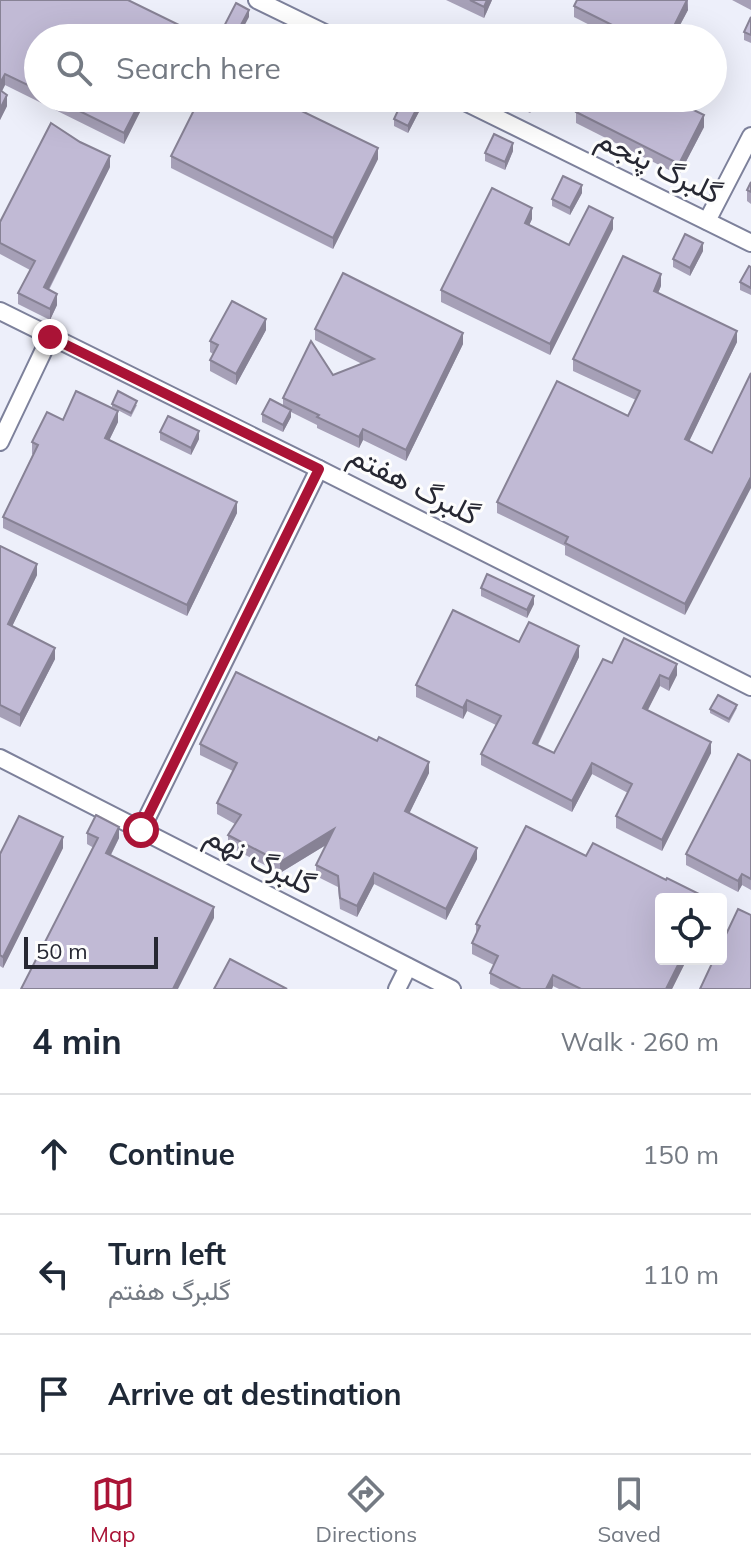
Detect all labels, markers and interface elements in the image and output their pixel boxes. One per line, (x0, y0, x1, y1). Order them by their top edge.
search box (24, 24, 727, 112)
icon: search (52, 46, 96, 90)
text: Search here (116, 49, 281, 87)
street label: گلبرگ پنجم (590, 118, 728, 214)
route end (32, 319, 68, 355)
street label: گلبرگ هفتم (342, 435, 486, 534)
route start (123, 812, 159, 848)
street label: گلبرگ نهم (199, 815, 322, 904)
map controls (655, 893, 727, 965)
button: locate (655, 893, 727, 965)
scale bar (24, 933, 158, 969)
text: 50 m (36, 937, 87, 965)
text: 4 min (32, 1020, 122, 1063)
text: Walk · 260 m (560, 1025, 719, 1058)
icon: ahead (32, 1132, 76, 1176)
text: Continue (108, 1135, 235, 1173)
text: 150 m (643, 1138, 719, 1171)
text: Turn left (108, 1235, 226, 1273)
icon: left (32, 1252, 76, 1296)
text: 110 m (643, 1258, 719, 1291)
text: گلبرگ هفتم (108, 1274, 231, 1307)
icon: arrive (32, 1372, 76, 1416)
text: Arrive at destination (108, 1375, 402, 1413)
tab: Map (90, 1472, 135, 1548)
tab: Directions (316, 1472, 417, 1548)
tab: Saved (597, 1472, 661, 1548)

